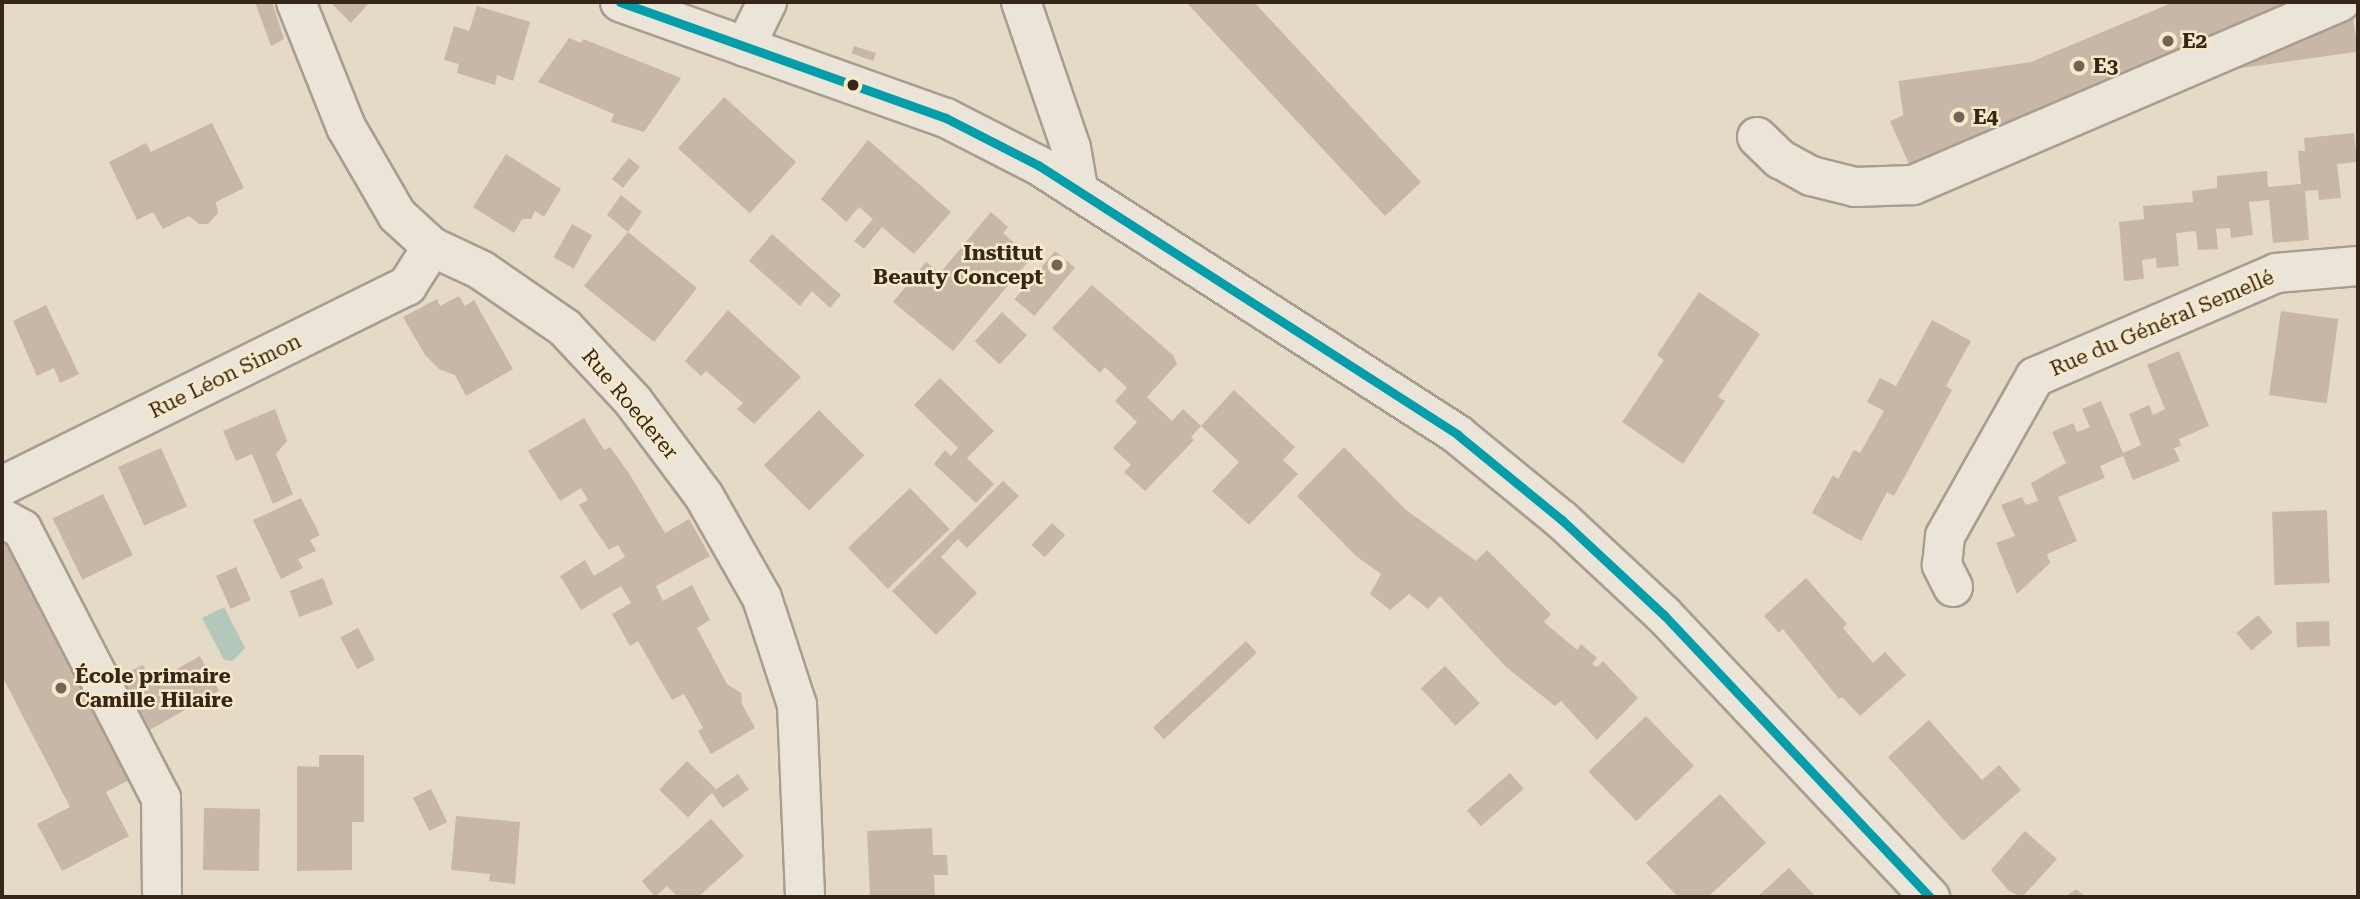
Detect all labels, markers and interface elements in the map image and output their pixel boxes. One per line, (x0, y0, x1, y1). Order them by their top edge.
place label: E2 (2182, 28, 2207, 54)
marker: E2 (2160, 33, 2176, 49)
place label: E3 (2093, 53, 2118, 79)
marker: E3 (2071, 58, 2087, 74)
unlabelled marker (846, 78, 860, 92)
place label: E4 (1973, 104, 1998, 130)
marker: E4 (1951, 109, 1967, 125)
place label: Institut Beauty Concept (873, 240, 1043, 290)
marker: Institut Beauty Concept (1049, 257, 1065, 273)
street label: Rue du Général Semellé (2046, 264, 2278, 382)
street label: Rue Léon Simon (145, 328, 305, 424)
street label: Rue Roederer (576, 344, 684, 464)
place label: École primaire Camille Hilaire (75, 663, 233, 713)
marker: École primaire Camille Hilaire (53, 680, 69, 696)

